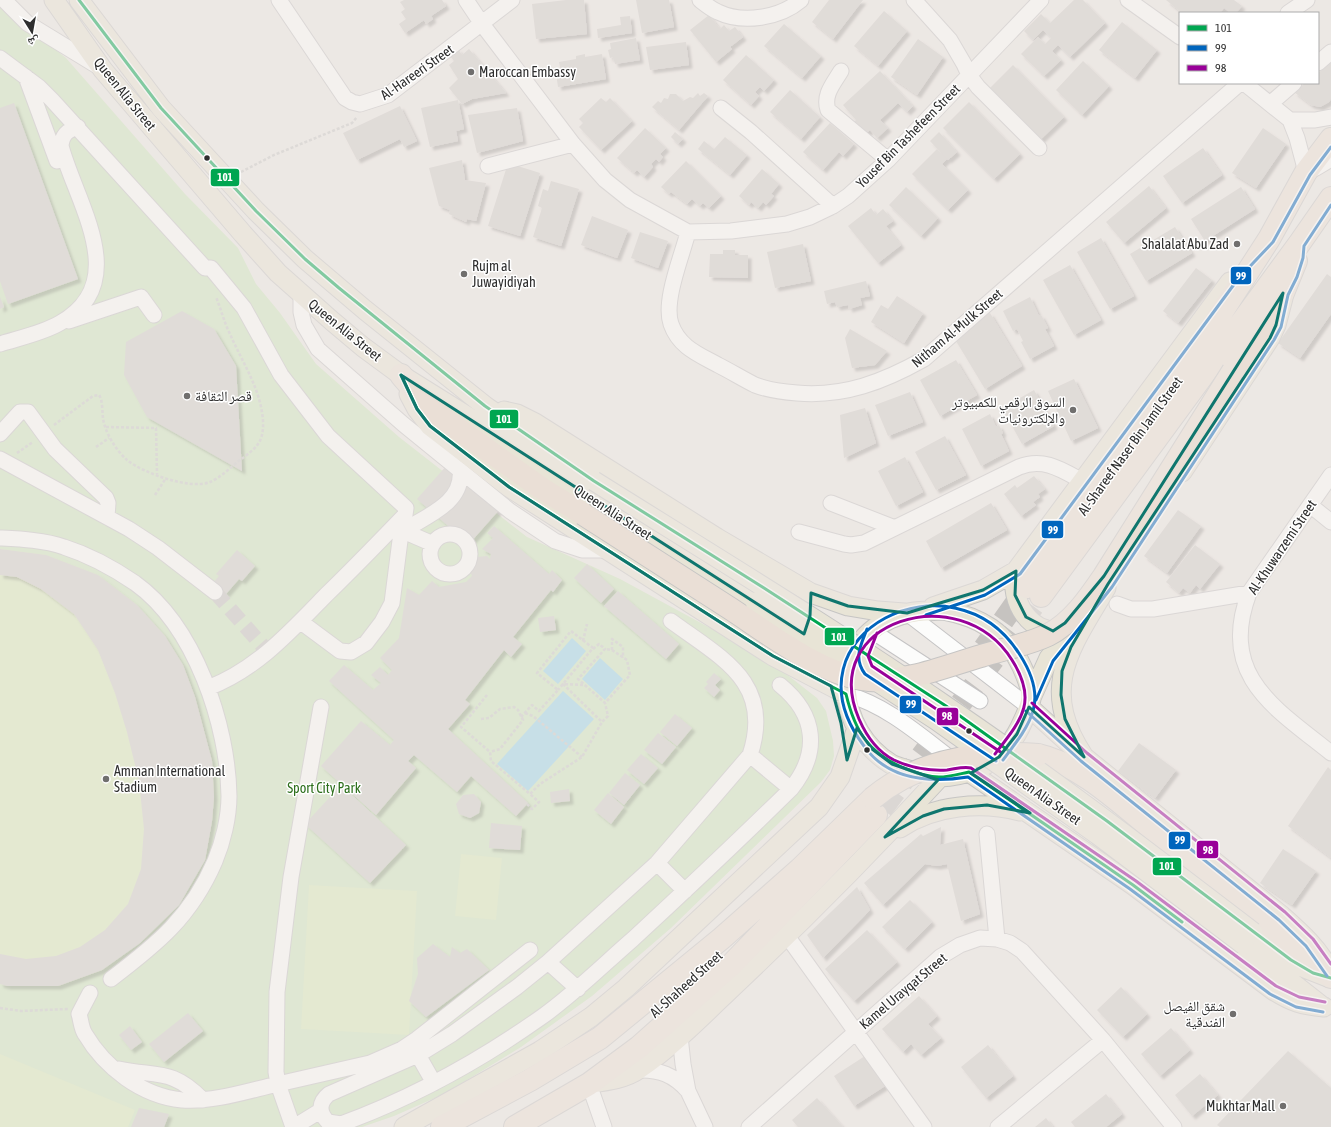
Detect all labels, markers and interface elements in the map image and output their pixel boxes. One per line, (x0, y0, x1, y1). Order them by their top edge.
north arrow (12, 12, 52, 52)
legend (1179, 12, 1319, 84)
text: 101 (1215, 21, 1232, 35)
text: ش (26, 33, 41, 49)
street label: Al-Hareeri Street (377, 41, 457, 103)
text: 99 (1215, 41, 1227, 55)
street label: Queen Alia Street (91, 54, 159, 134)
text: 98 (1215, 61, 1227, 75)
place label: Maroccan Embassy (479, 64, 576, 80)
marker: Maroccan Embassy (466, 67, 476, 77)
street label: Yousef Bin Tashefeen Street (853, 81, 963, 191)
unlabelled marker (202, 153, 212, 163)
line badge: 101 (210, 168, 240, 187)
text: 101 (217, 171, 233, 183)
place label: Shalalat Abu Zad (1142, 236, 1229, 252)
marker: Shalalat Abu Zad (1232, 239, 1242, 249)
place label: Rujm al Juwayidiyah (472, 258, 536, 290)
line badge: 99 (1230, 266, 1252, 285)
marker: Rujm al Juwayidiyah (459, 269, 469, 279)
text: 99 (1236, 270, 1246, 282)
street label: Nitham Al-Mulk Street (908, 285, 1006, 371)
street label: Queen Alia Street (305, 296, 385, 364)
street label: Al-Shareef Naser Bin Jamil Street (1074, 374, 1186, 518)
place label: قصر الثقافة (195, 388, 252, 405)
marker: قصر الثقافة (182, 391, 192, 401)
place label: السوق الرقمي للكمبيوتر والإلكترونيات (951, 394, 1065, 427)
marker: السوق الرقمي للكمبيوتر والإلكترونيات (1068, 405, 1078, 415)
line badge: 101 (489, 409, 519, 429)
text: 101 (496, 413, 512, 425)
street label: Queen Alia Street (571, 481, 655, 543)
street label: Al-Khuwarzemi Street (1244, 497, 1320, 597)
line badge: 99 (1041, 520, 1064, 539)
text: 99 (1048, 524, 1058, 536)
line badge: 101 (824, 627, 855, 646)
text: 101 (831, 631, 847, 643)
line badge: 99 (899, 695, 922, 714)
text: 99 (906, 698, 916, 710)
line badge: 98 (936, 707, 959, 726)
text: 98 (942, 710, 952, 722)
unlabelled marker (964, 726, 974, 736)
unlabelled marker (862, 745, 872, 755)
place label: Amman International Stadium (114, 763, 225, 795)
street label: Queen Alia Street (1002, 764, 1084, 828)
marker: Amman International Stadium (101, 774, 111, 784)
park label: Sport City Park (287, 780, 361, 796)
line badge: 99 (1168, 831, 1191, 850)
text: 99 (1175, 834, 1185, 846)
line badge: 98 (1196, 840, 1219, 859)
text: 98 (1203, 844, 1213, 856)
line badge: 101 (1152, 857, 1182, 876)
text: 101 (1159, 860, 1175, 872)
street label: Al-Shaheed Street (647, 947, 725, 1021)
street label: Kamel Urayqat Street (856, 950, 950, 1032)
place label: شقق الفيصل الفندقية (1164, 998, 1225, 1030)
marker: شقق الفيصل الفندقية (1228, 1009, 1238, 1019)
place label: Mukhtar Mall (1206, 1098, 1275, 1114)
marker: Mukhtar Mall (1278, 1101, 1288, 1111)

